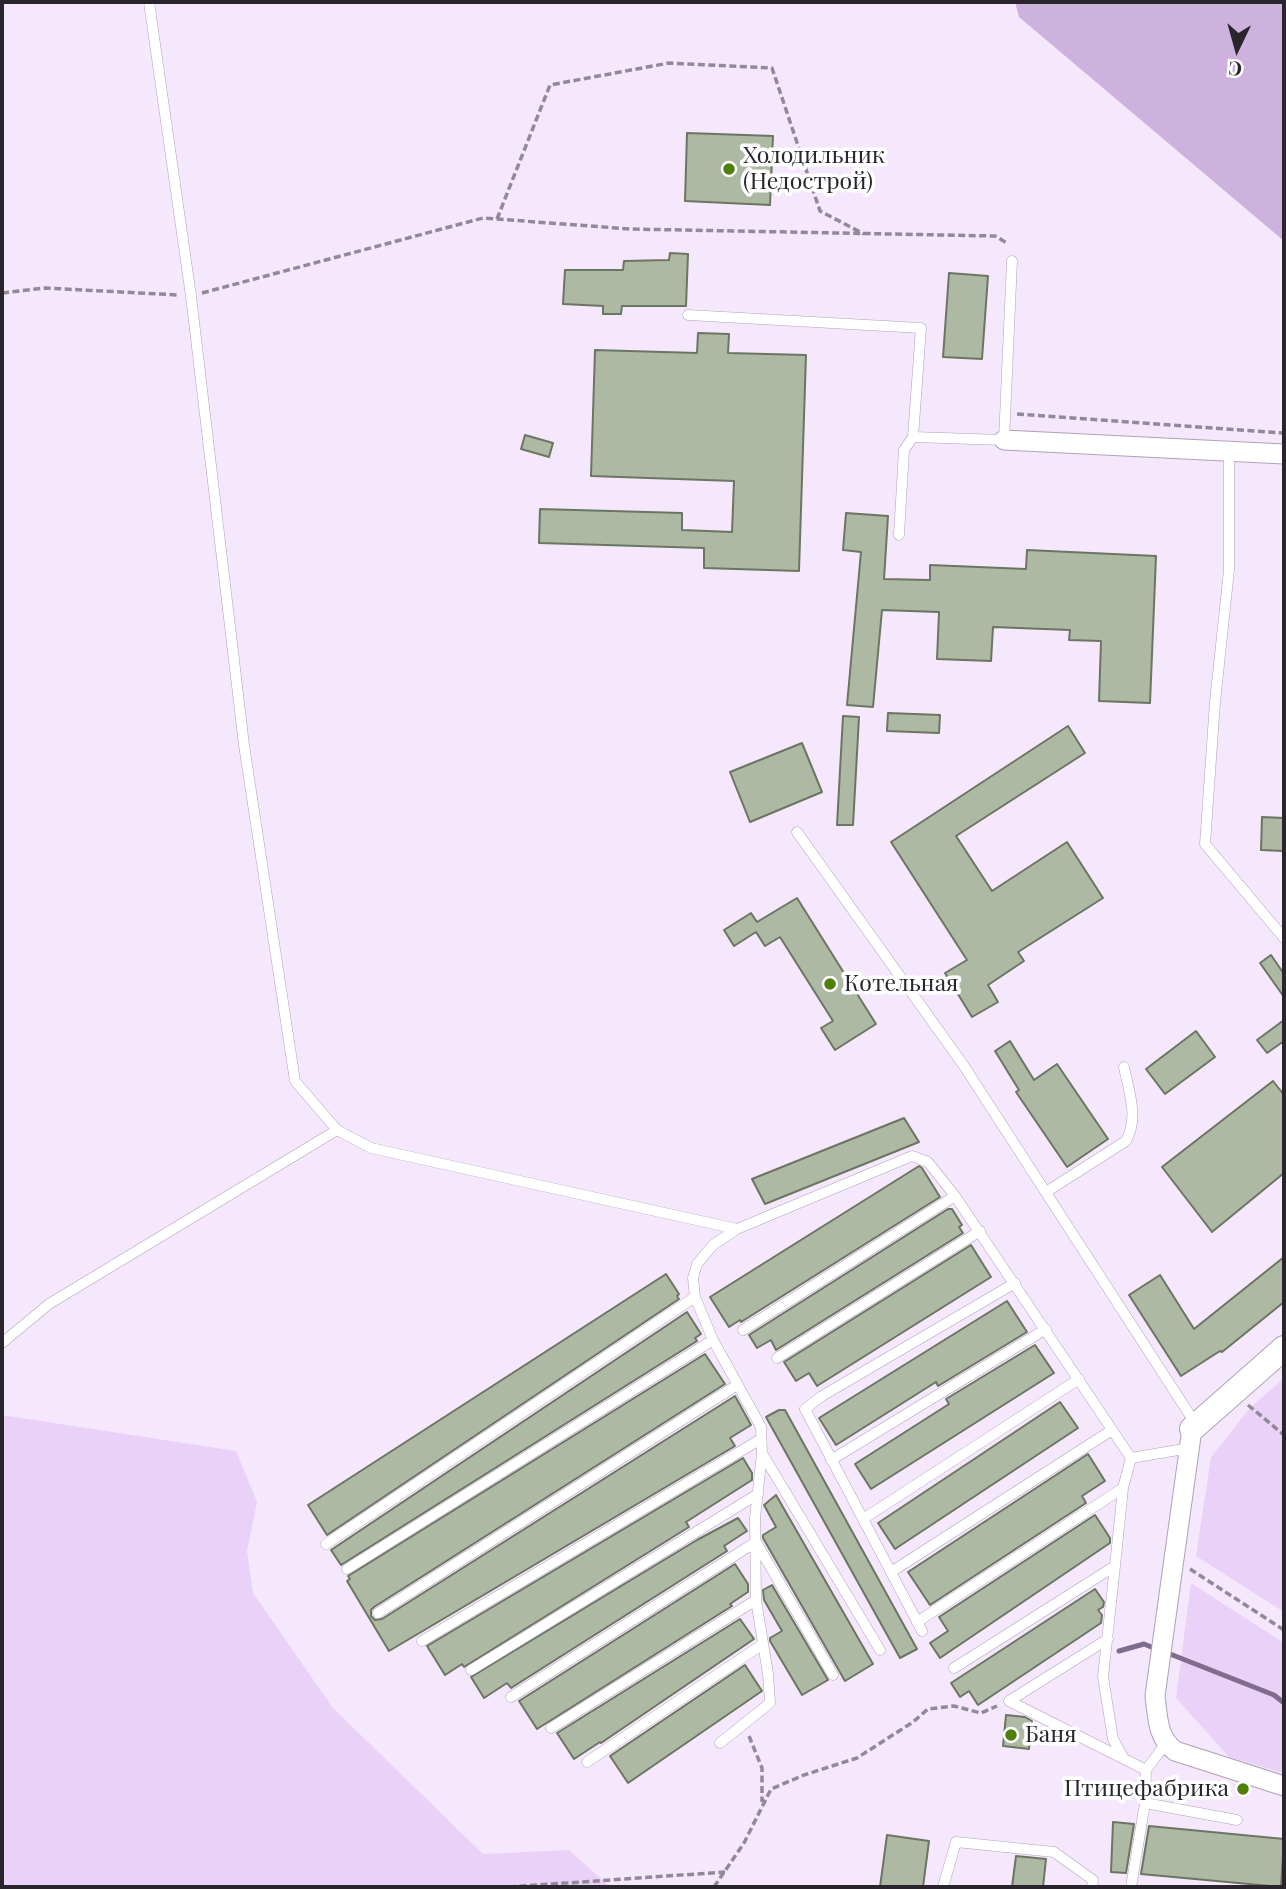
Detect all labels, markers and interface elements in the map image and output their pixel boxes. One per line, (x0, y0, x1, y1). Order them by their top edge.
north arrow (1202, 14, 1272, 84)
text: С (1227, 56, 1243, 83)
place label: Холодильник (Недострой) (743, 142, 885, 196)
marker: Холодильник (Недострой) (721, 161, 737, 177)
place label: Котельная (844, 970, 958, 998)
marker: Котельная (822, 976, 838, 992)
place label: Баня (1025, 1721, 1077, 1749)
marker: Баня (1003, 1727, 1019, 1743)
place label: Птицефабрика (1064, 1775, 1229, 1803)
marker: Птицефабрика (1235, 1781, 1251, 1797)

